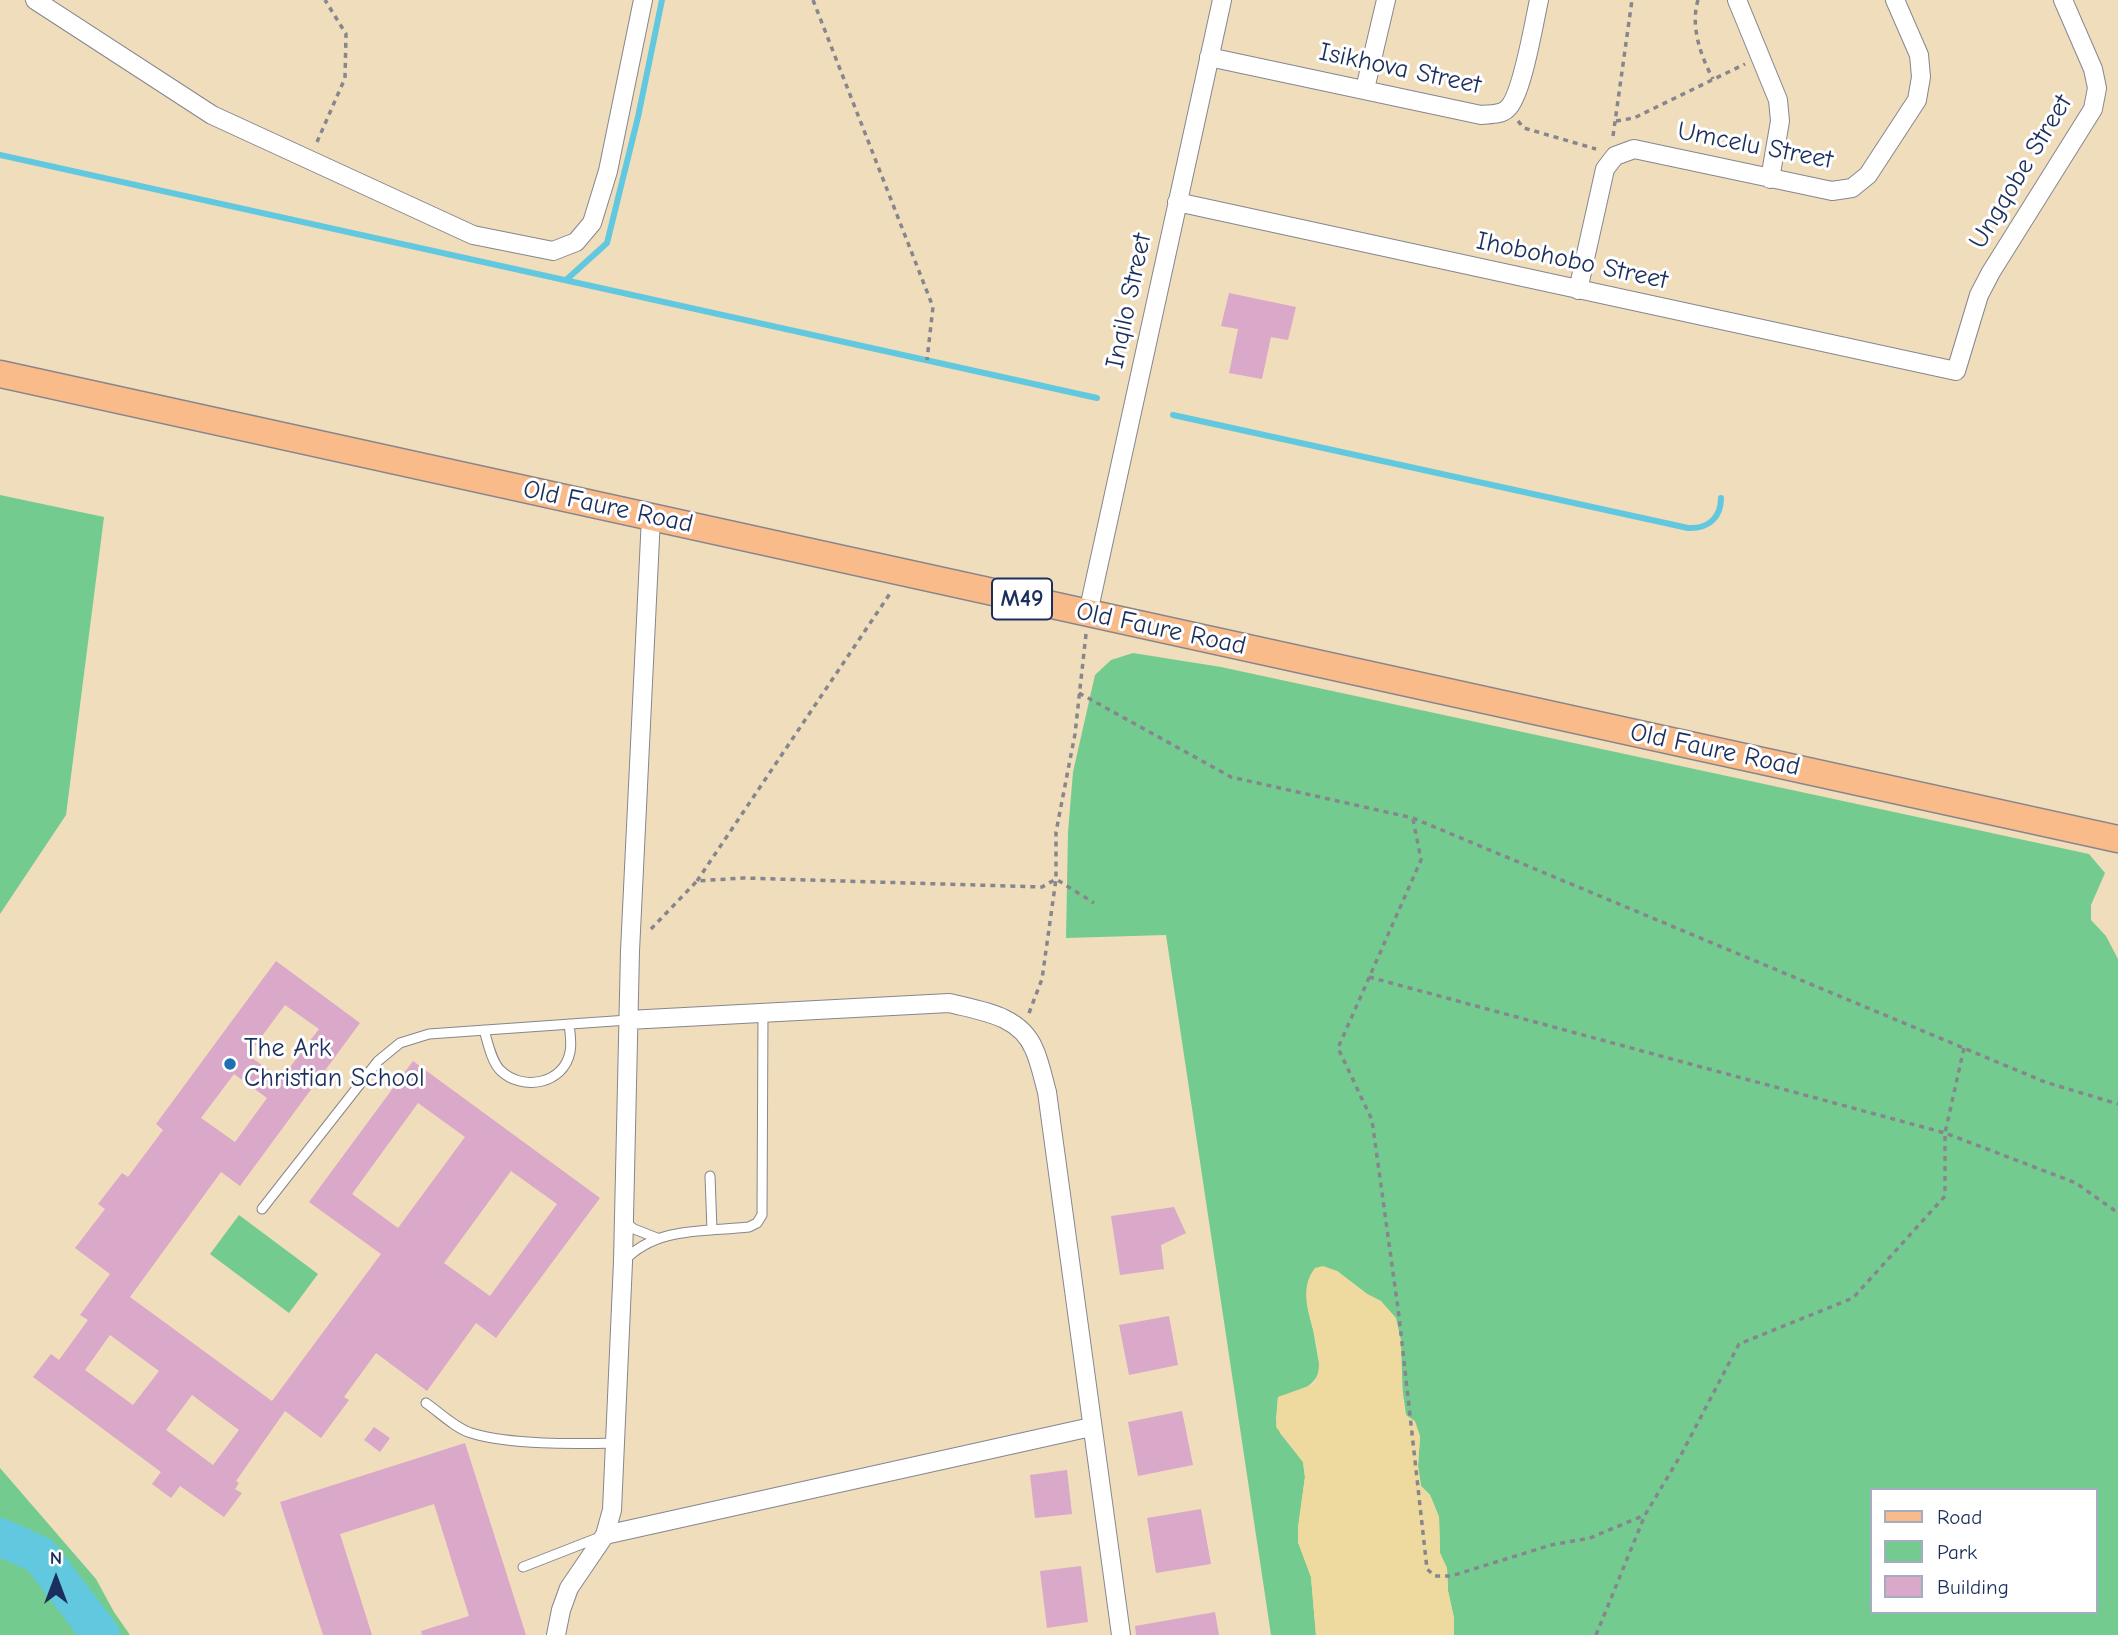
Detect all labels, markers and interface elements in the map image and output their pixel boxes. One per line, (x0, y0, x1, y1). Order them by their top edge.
street label: Isikhova Street (1316, 37, 1484, 101)
street label: Ungqobe Street (1963, 89, 2079, 255)
street label: Umcelu Street (1675, 116, 1835, 176)
street label: Ihobohobo Street (1474, 226, 1670, 296)
street label: Inqilo Street (1099, 231, 1159, 371)
street label: Old Faure Road (520, 474, 696, 540)
road number: M49 (992, 578, 1052, 620)
street label: Old Faure Road (1073, 596, 1249, 662)
street label: Old Faure Road (1627, 717, 1803, 783)
place label: The Ark Christian School (244, 1033, 425, 1094)
marker: The Ark Christian School (222, 1056, 238, 1072)
legend (1870, 1488, 2097, 1614)
text: Road (1937, 1505, 1982, 1529)
text: Park (1937, 1540, 1977, 1564)
north arrow (21, 1544, 91, 1614)
text: N (50, 1547, 62, 1569)
text: Building (1937, 1575, 2009, 1599)

